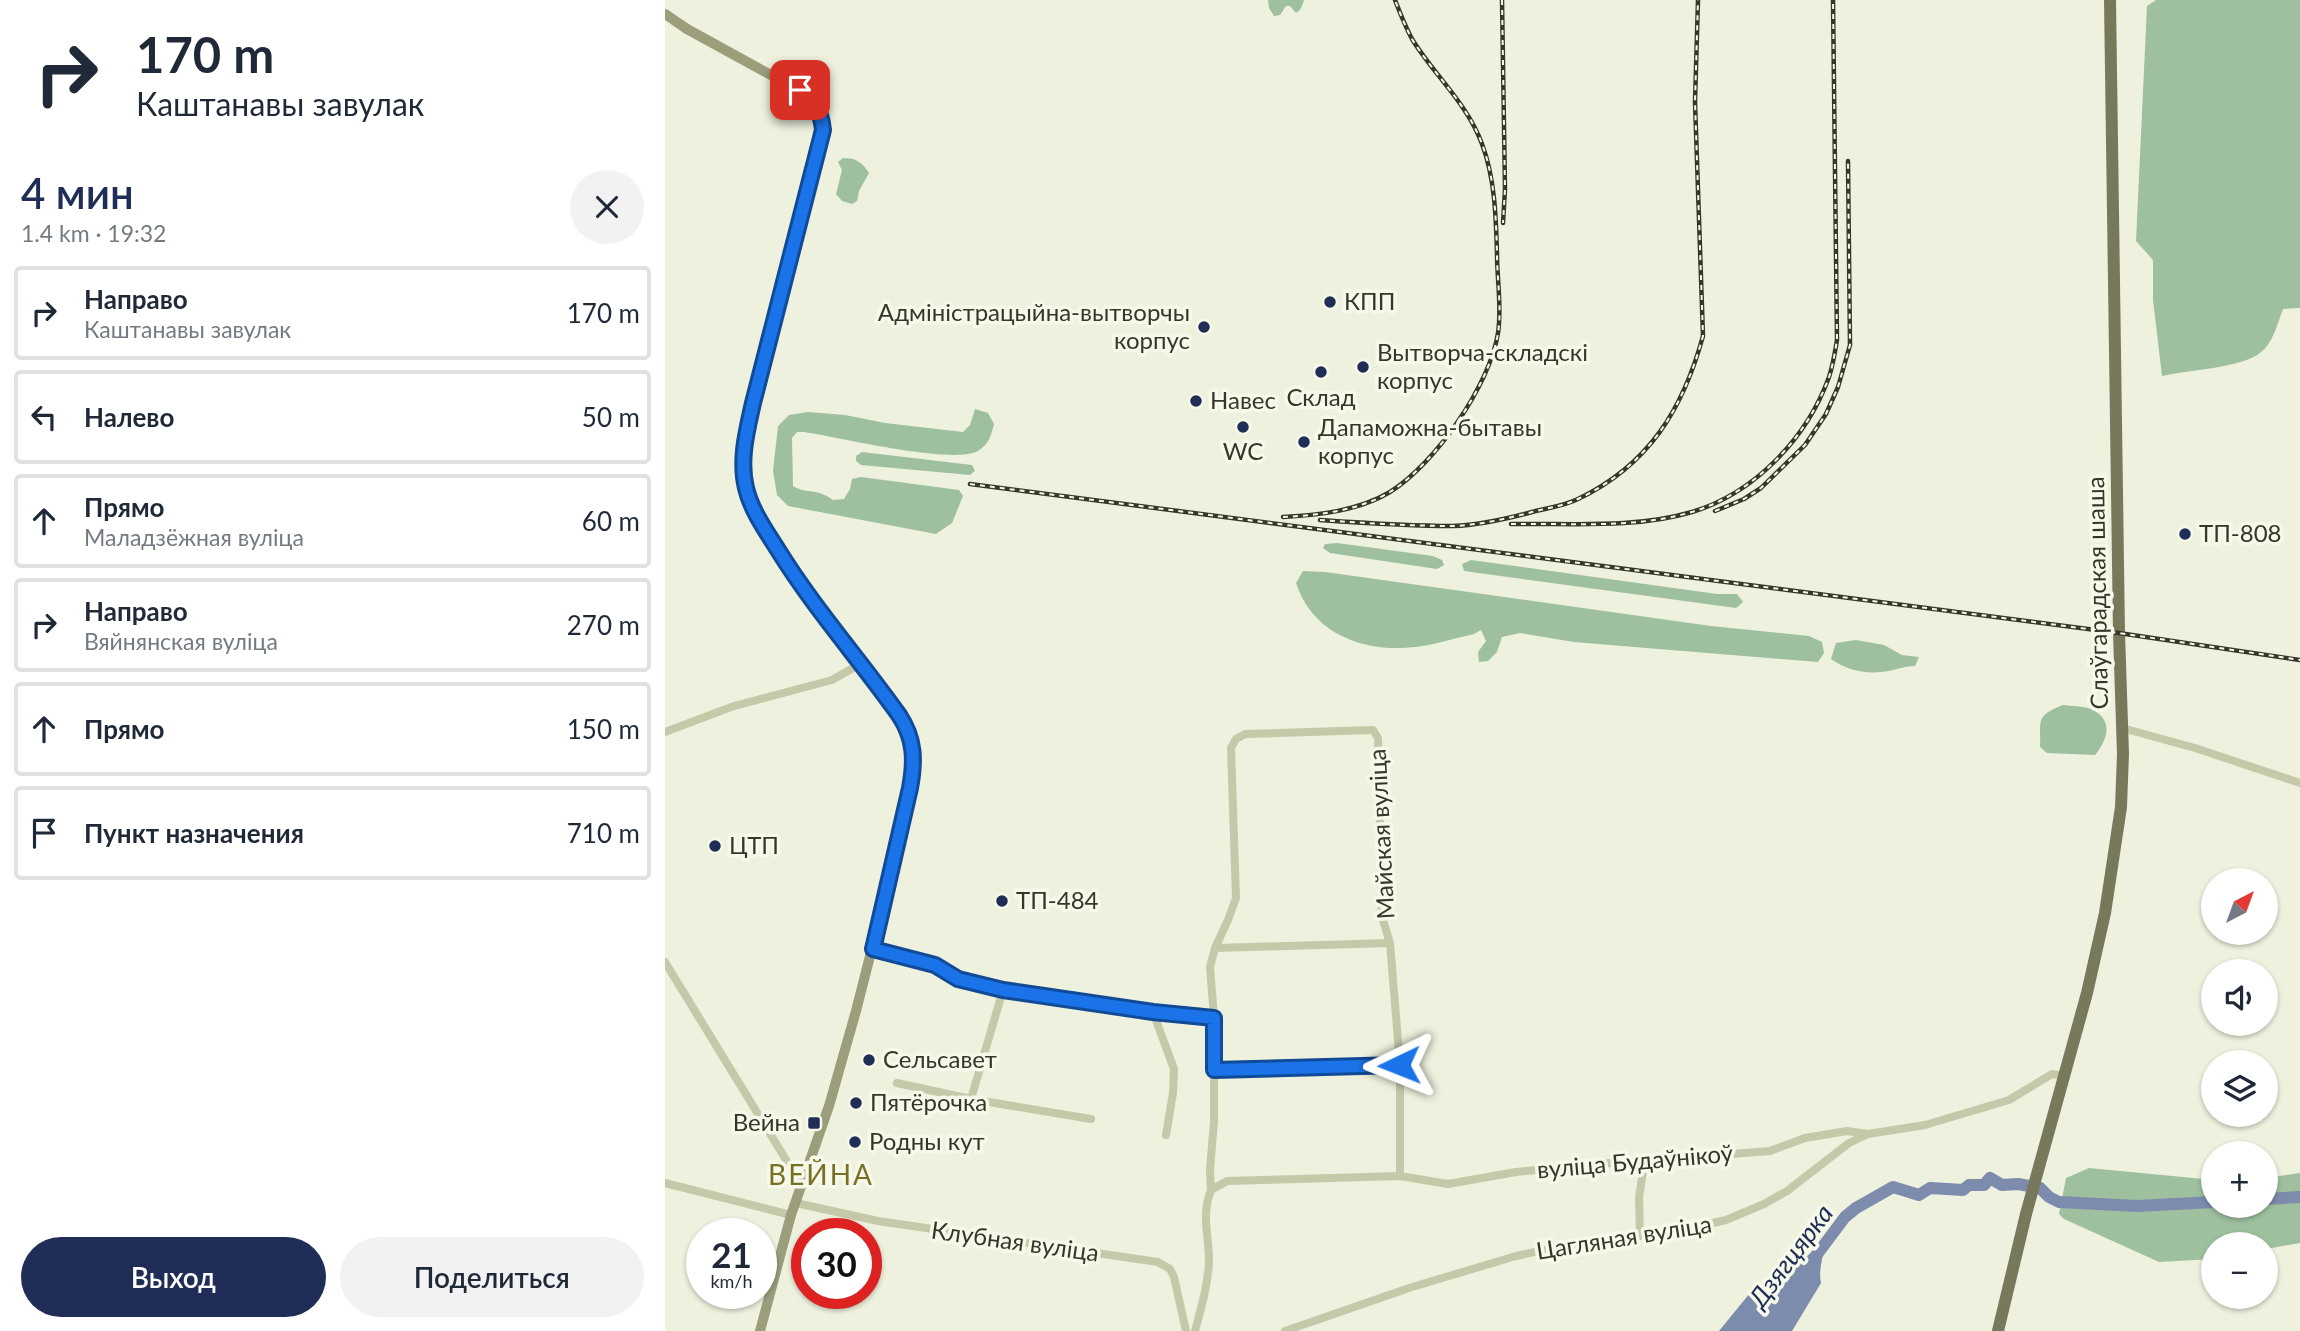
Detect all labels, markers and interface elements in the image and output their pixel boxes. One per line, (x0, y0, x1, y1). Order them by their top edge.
text: 170 m (136, 25, 274, 83)
icon: right (21, 28, 112, 119)
pin (770, 60, 830, 120)
icon: arrive (781, 71, 819, 109)
text: Каштанавы завулак (136, 84, 424, 123)
text: 4 мин (21, 168, 134, 218)
button: close (570, 170, 644, 244)
text: 1.4 km · 19:32 (21, 219, 166, 247)
text: Направо (84, 283, 188, 315)
place label: КПП (1344, 286, 1395, 315)
icon: right (25, 294, 63, 332)
marker: КПП (1322, 294, 1338, 310)
text: 170 m (567, 297, 640, 329)
place label: Адміністрацыйна-вытворчы корпус (878, 297, 1190, 354)
text: Каштанавы завулак (84, 315, 291, 343)
marker: Адміністрацыйна-вытворчы корпус (1196, 319, 1212, 335)
place label: Вытворча-складскі корпус (1377, 337, 1588, 394)
marker: Вытворча-складскі корпус (1355, 359, 1371, 375)
marker: Склад (1313, 364, 1329, 380)
place label: Склад (1286, 382, 1356, 411)
place label: Навес (1210, 385, 1276, 414)
marker: Навес (1188, 393, 1204, 409)
icon: left (25, 398, 63, 436)
text: Налево (84, 401, 174, 433)
text: 50 m (582, 401, 640, 433)
place label: Дапаможна-бытавы корпус (1318, 412, 1542, 469)
marker: WC (1235, 419, 1251, 435)
marker: Дапаможна-бытавы корпус (1296, 434, 1312, 450)
place label: WC (1223, 436, 1263, 465)
street label: Слаўгарадская шаша (2080, 476, 2113, 710)
text: Прямо (84, 491, 165, 523)
icon: ahead (25, 502, 63, 540)
text: 60 m (582, 505, 640, 537)
place label: ТП-808 (2199, 518, 2282, 547)
text: Маладзёжная вуліца (84, 523, 304, 551)
marker: ТП-808 (2177, 526, 2193, 542)
text: Направо (84, 595, 188, 627)
icon: right (25, 606, 63, 644)
text: 270 m (567, 609, 640, 641)
text: Вяйнянская вуліца (84, 627, 278, 655)
icon: ahead (25, 710, 63, 748)
text: Прямо (84, 713, 165, 745)
text: 150 m (567, 713, 640, 745)
street label: Майская вуліца (1362, 748, 1399, 920)
icon: arrive (25, 814, 63, 852)
text: Пункт назначения (84, 817, 304, 849)
text: 710 m (567, 817, 640, 849)
place label: ЦТП (729, 830, 779, 859)
marker: ЦТП (707, 838, 723, 854)
north arrow (2201, 868, 2279, 945)
map controls (2201, 868, 2278, 1309)
place label: ТП-484 (1016, 885, 1099, 914)
marker: ТП-484 (994, 893, 1010, 909)
button: sound (2201, 959, 2278, 1036)
position arrow (1362, 1028, 1436, 1102)
place label: Сельсавет (883, 1044, 997, 1073)
button: layers (2201, 1050, 2278, 1127)
marker: Сельсавет (861, 1052, 877, 1068)
place label: Пятёрочка (870, 1087, 987, 1116)
marker: Пятёрочка (848, 1095, 864, 1111)
place label: Вейна (733, 1107, 800, 1136)
marker: Вейна (806, 1115, 822, 1131)
place label: Родны кут (869, 1126, 985, 1155)
marker: Родны кут (847, 1134, 863, 1150)
street label: вуліца Будаўнікоў (1536, 1137, 1735, 1184)
button: + (2201, 1141, 2278, 1218)
district label: ВЕЙНА (768, 1157, 874, 1191)
water label: Дзягцярка (1740, 1198, 1839, 1315)
street label: Цагляная вуліца (1534, 1208, 1714, 1265)
street label: Клубная вуліца (929, 1214, 1101, 1267)
speed limit sign: 30 (791, 1218, 882, 1309)
button: − (2201, 1232, 2278, 1309)
text: 21 (711, 1233, 752, 1275)
button: Выход (21, 1237, 326, 1317)
button: Поделиться (340, 1237, 644, 1317)
text: km/h (710, 1270, 753, 1292)

